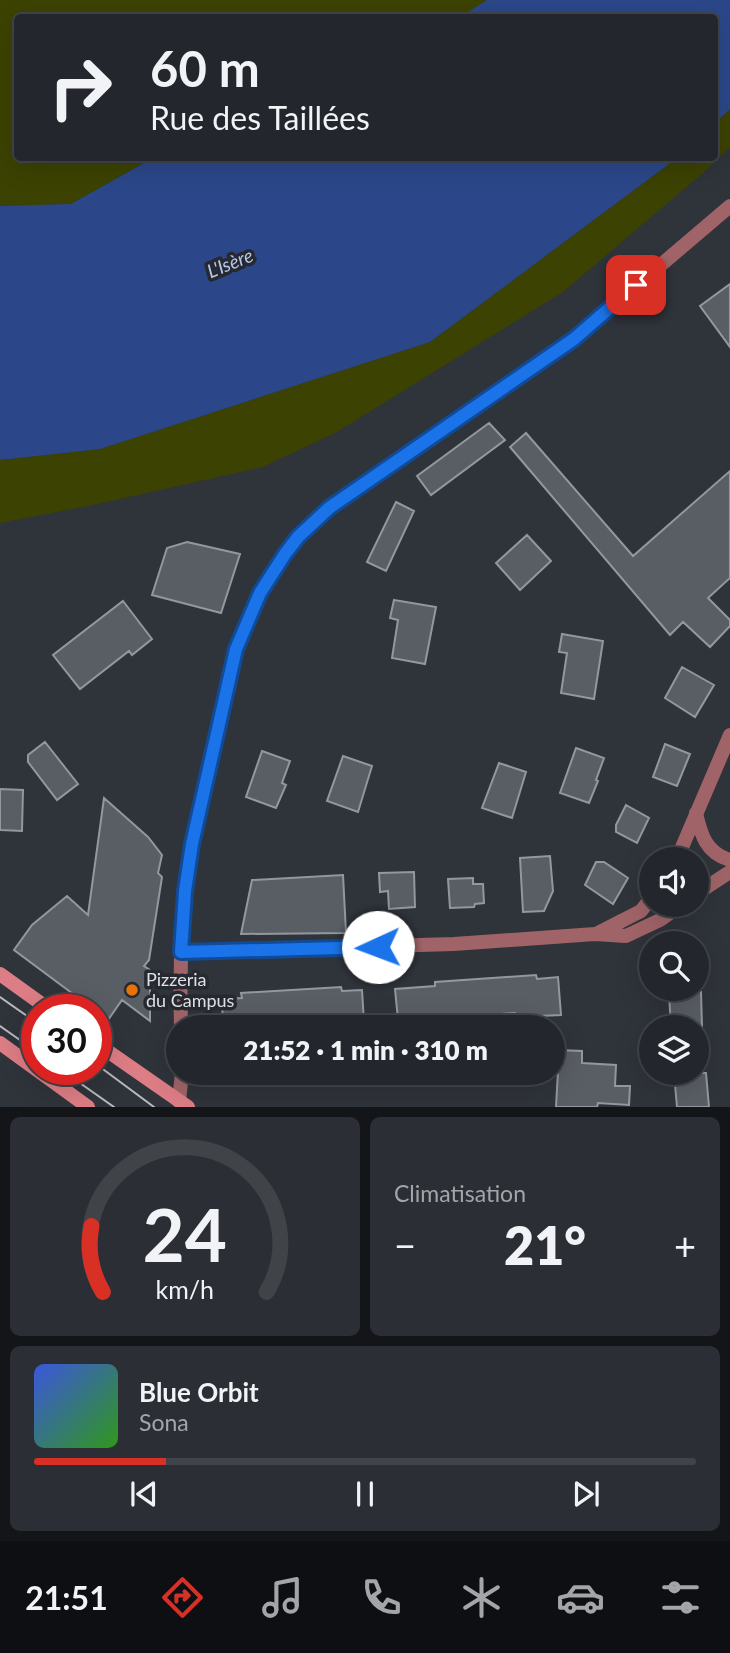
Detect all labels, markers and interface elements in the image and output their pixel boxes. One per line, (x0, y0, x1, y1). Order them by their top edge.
text: 60 m (150, 39, 260, 97)
icon: right (35, 42, 126, 133)
text: Rue des Taillées (150, 98, 370, 137)
water label: L'Isère (203, 243, 256, 282)
pin (606, 255, 666, 315)
icon: arrive (617, 266, 655, 304)
map controls (639, 847, 709, 1085)
button: sound (639, 847, 709, 917)
position arrow (341, 910, 415, 984)
button: search (639, 931, 709, 1001)
place label: Pizzeria du Campus (146, 968, 235, 1011)
marker: Pizzeria du Campus (124, 982, 140, 998)
speed limit sign: 30 (21, 994, 112, 1085)
button: layers (639, 1015, 709, 1085)
text: 21:52 · 1 min · 310 m (243, 1034, 488, 1066)
text: Climatisation (394, 1179, 526, 1207)
text: 24 (143, 1191, 227, 1279)
text: 21° (504, 1214, 586, 1276)
text: − (394, 1222, 416, 1268)
text: + (674, 1222, 696, 1268)
text: km/h (156, 1274, 214, 1304)
text: Blue Orbit (139, 1376, 259, 1408)
text: Sona (139, 1408, 189, 1436)
icon: previous (125, 1475, 163, 1513)
icon: pause (346, 1475, 384, 1513)
icon: next (567, 1475, 605, 1513)
icon: directions (158, 1573, 207, 1622)
icon: music (258, 1573, 307, 1622)
icon: phone (357, 1573, 406, 1622)
icon: climate (457, 1573, 506, 1622)
icon: car (556, 1573, 605, 1622)
icon: filters (656, 1573, 705, 1622)
text: 21:51 (25, 1578, 108, 1617)

